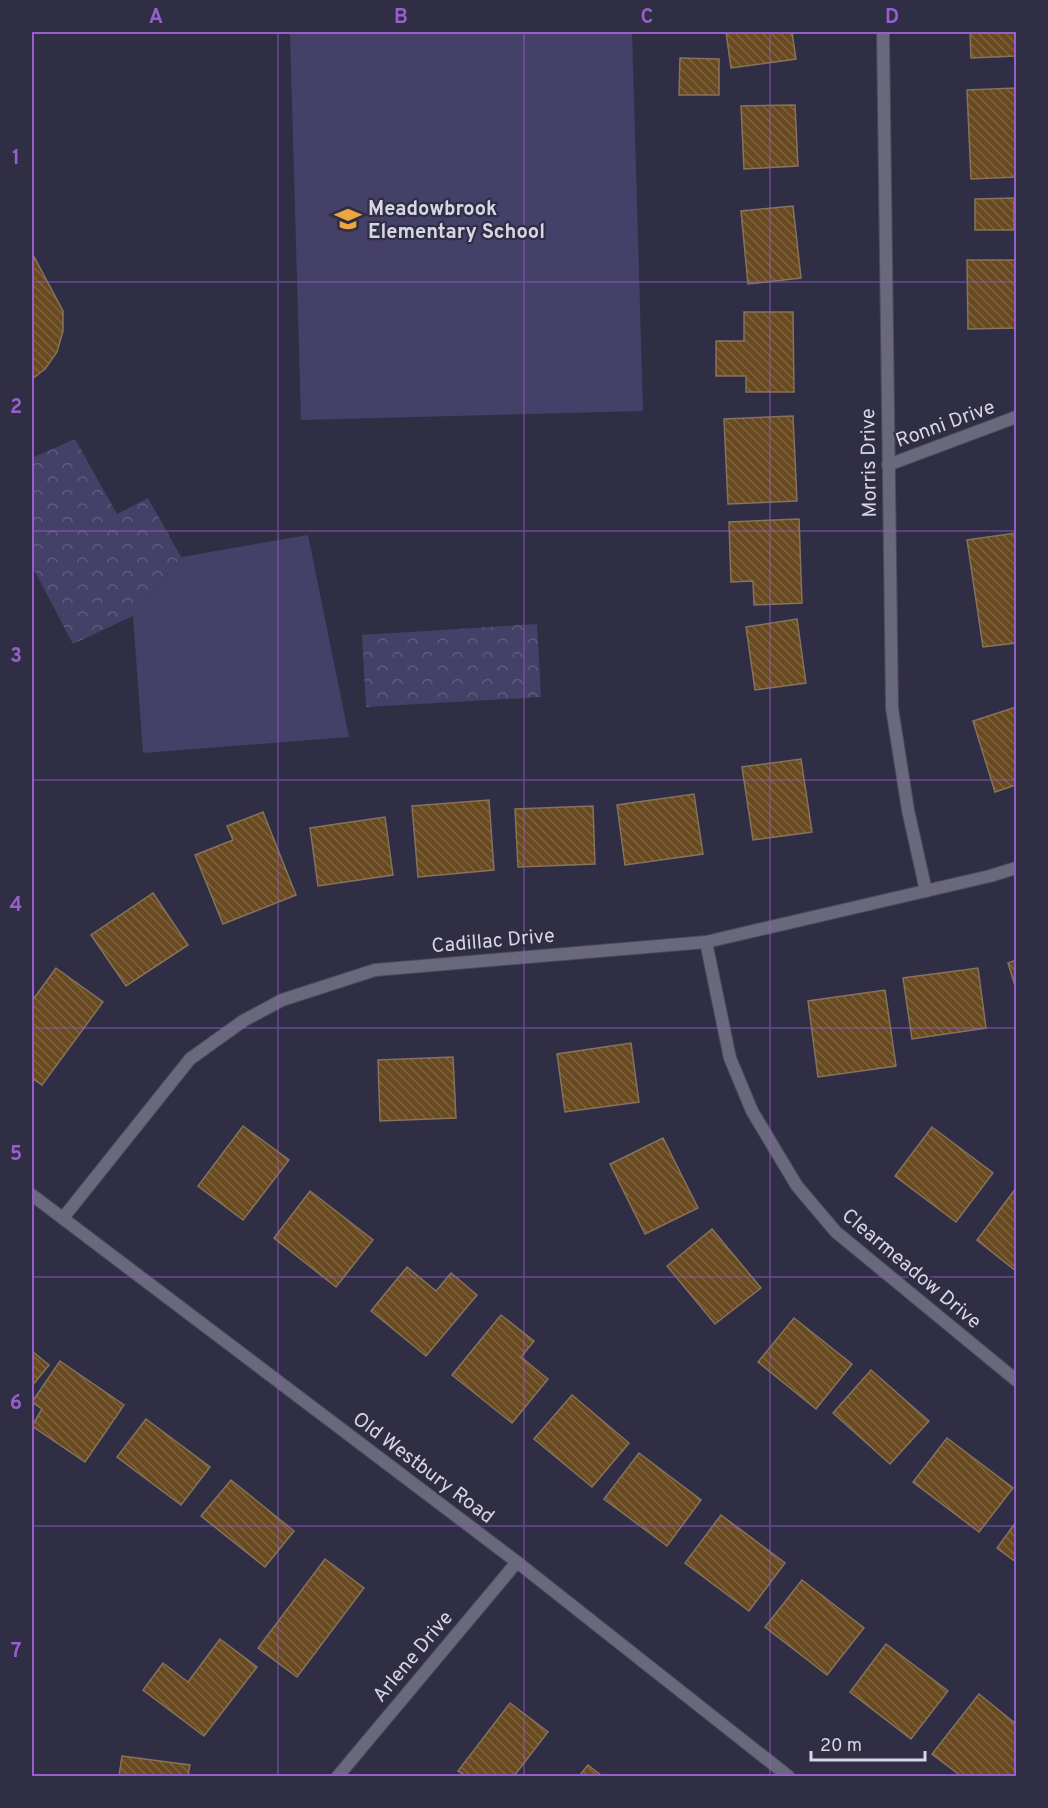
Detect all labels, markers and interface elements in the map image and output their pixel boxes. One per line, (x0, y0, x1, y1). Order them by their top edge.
text: A (149, 5, 163, 31)
text: B (394, 5, 408, 31)
text: C (641, 5, 653, 31)
text: D (885, 5, 899, 31)
text: 1 (12, 146, 20, 172)
place label: Meadowbrook Elementary School (368, 197, 545, 246)
school or university icon: Meadowbrook Elementary School (333, 204, 363, 234)
text: 2 (10, 395, 22, 421)
street label: Ronni Drive (892, 395, 999, 455)
street label: Morris Drive (856, 408, 884, 518)
text: 3 (10, 644, 22, 670)
text: 4 (10, 893, 22, 919)
street label: Cadillac Drive (431, 924, 556, 960)
text: 5 (10, 1142, 22, 1168)
street label: Clearmeadow Drive (835, 1203, 986, 1336)
text: 6 (10, 1391, 22, 1417)
street label: Old Westbury Road (347, 1407, 499, 1530)
street label: Arlene Drive (368, 1606, 459, 1708)
text: 7 (11, 1639, 21, 1665)
scale bar (811, 1724, 925, 1762)
text: 20 m (820, 1735, 862, 1758)

